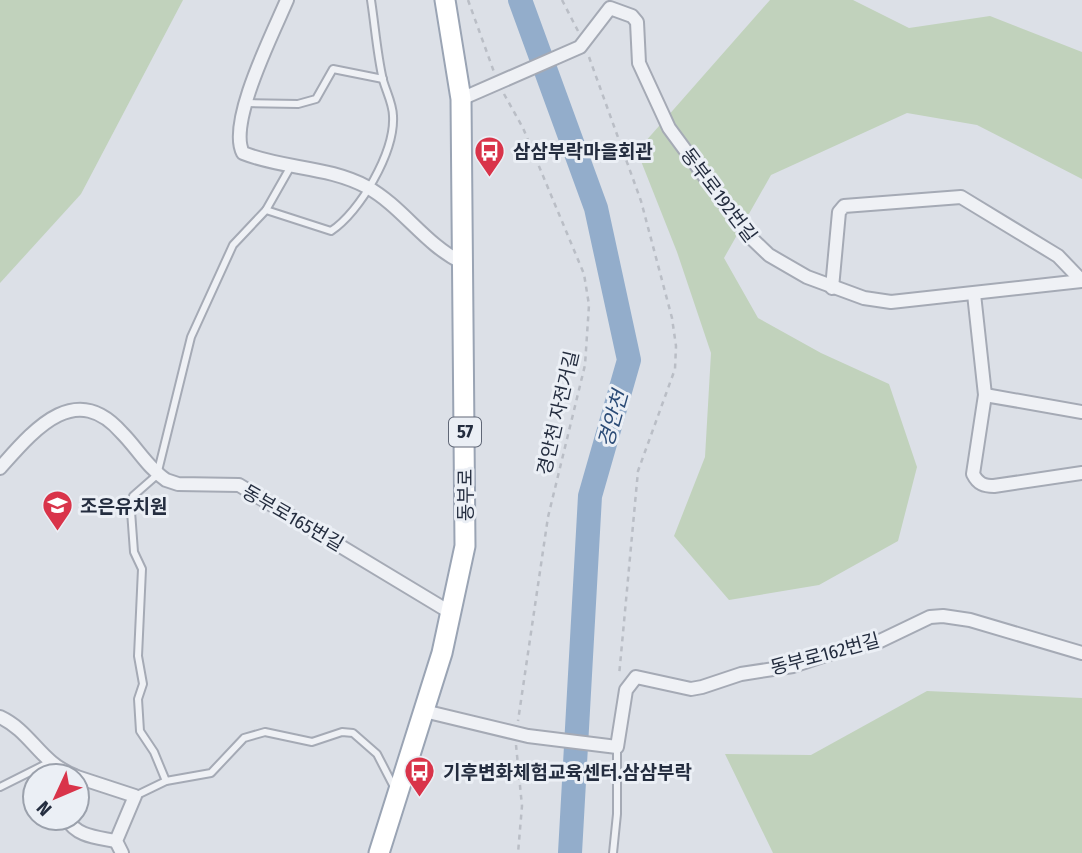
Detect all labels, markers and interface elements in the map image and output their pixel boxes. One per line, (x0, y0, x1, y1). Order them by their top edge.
bus stop icon: 삼삼부락마을회관 (473, 134, 507, 178)
place label: 삼삼부락마을회관 (513, 140, 653, 163)
street label: 동부로192번길 (676, 143, 762, 247)
street label: 경안천 자전거길 (533, 349, 583, 477)
water label: 경안천 (593, 385, 634, 450)
road number: 57 (449, 418, 481, 446)
street label: 동부로 (454, 469, 477, 521)
street label: 동부로165번길 (238, 480, 348, 556)
school or university icon: 조은유치원 (40, 489, 74, 533)
place label: 조은유치원 (80, 495, 167, 518)
street label: 동부로162번길 (768, 628, 882, 680)
bus stop icon: 기후변화체험교육센터.삼삼부락 (403, 755, 437, 799)
place label: 기후변화체험교육센터.삼삼부락 (443, 761, 692, 784)
north arrow (21, 762, 91, 832)
text: N (32, 796, 56, 821)

